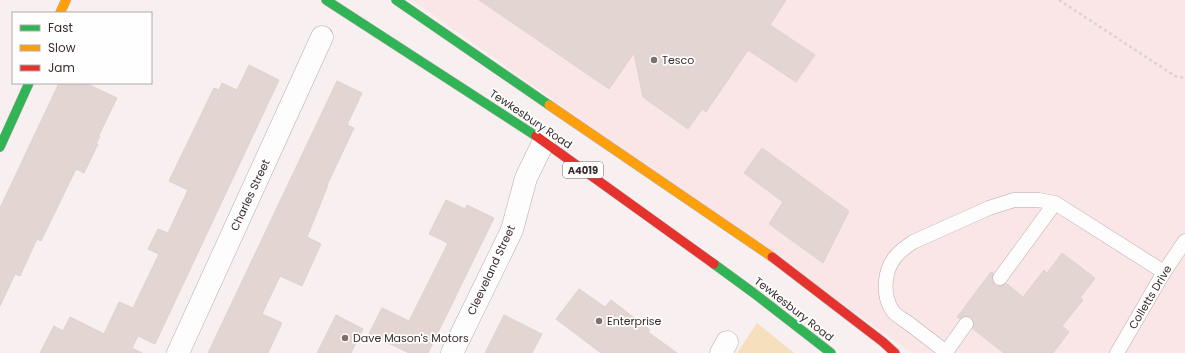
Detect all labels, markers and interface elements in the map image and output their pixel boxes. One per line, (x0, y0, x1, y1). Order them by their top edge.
legend (12, 12, 152, 84)
text: Fast (48, 19, 73, 36)
text: Slow (48, 39, 76, 56)
place label: Tesco (662, 52, 694, 68)
marker: Tesco (649, 55, 659, 65)
text: Jam (48, 59, 75, 76)
street label: Tewkesbury Road (487, 85, 575, 153)
street label: Charles Street (226, 157, 274, 233)
road number: A4019 (563, 162, 603, 178)
street label: Cleeveland Street (463, 222, 519, 318)
street label: Colletts Drive (1125, 262, 1175, 332)
street label: Tewkesbury Road (751, 273, 837, 345)
place label: Enterprise (607, 313, 662, 329)
marker: Enterprise (594, 316, 604, 326)
place label: Dave Mason's Motors (353, 330, 469, 346)
marker: Dave Mason's Motors (340, 333, 350, 343)

